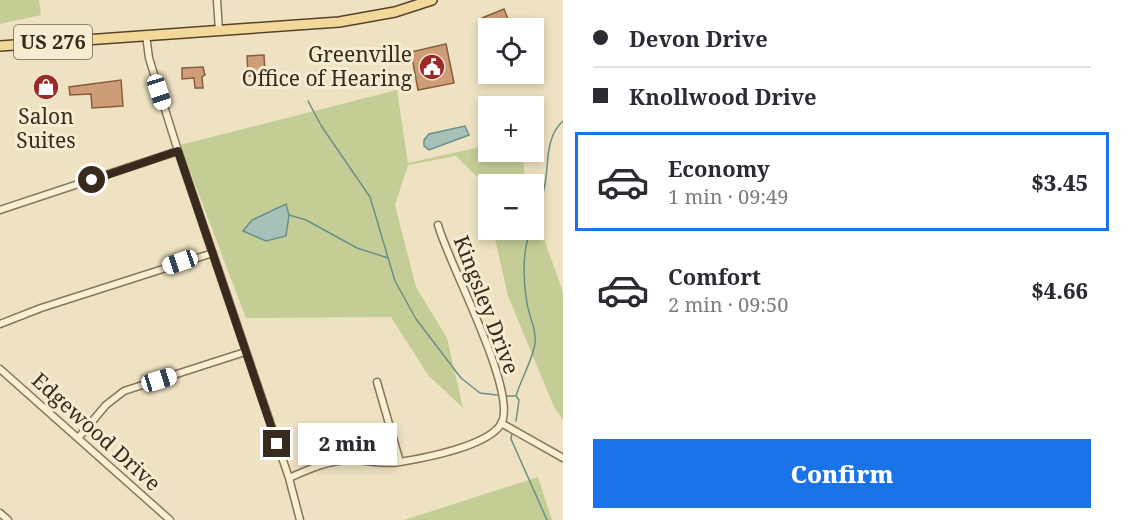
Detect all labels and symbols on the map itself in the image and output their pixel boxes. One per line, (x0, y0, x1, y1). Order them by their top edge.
road number: US 276 (14, 25, 92, 59)
place label: Greenville Office of Hearing (242, 40, 413, 92)
public building icon: Greenville Office of Hearing (417, 52, 447, 82)
shop icon: Salon Suites (31, 72, 61, 102)
car (145, 72, 173, 112)
place label: Salon Suites (16, 102, 76, 154)
route start (78, 166, 105, 193)
street label: Kingsley Drive (448, 231, 526, 378)
car (160, 248, 200, 276)
street label: Edgewood Drive (26, 366, 167, 497)
car (139, 366, 179, 394)
callout: 2 min (298, 423, 397, 465)
route end (263, 430, 290, 457)

